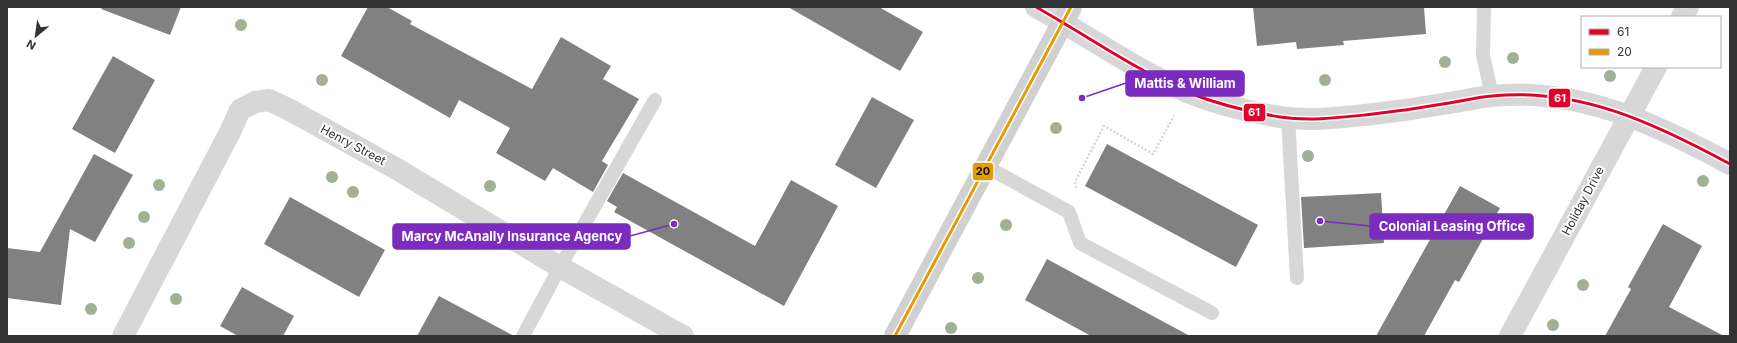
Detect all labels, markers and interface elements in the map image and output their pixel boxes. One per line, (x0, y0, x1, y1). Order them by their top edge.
north arrow (16, 16, 56, 56)
legend (1581, 16, 1721, 68)
text: 61 (1617, 24, 1629, 39)
text: N (24, 37, 38, 53)
text: 20 (1617, 44, 1632, 59)
callout: Mattis & William (1126, 71, 1244, 96)
text: Mattis & William (1134, 75, 1236, 91)
line badge: 61 (1548, 88, 1571, 108)
text: 61 (1554, 91, 1566, 105)
line badge: 61 (1243, 103, 1266, 122)
text: 61 (1248, 105, 1260, 119)
street label: Henry Street (318, 121, 388, 168)
line badge: 20 (972, 162, 994, 181)
text: 20 (976, 164, 990, 178)
street label: Holiday Drive (1558, 164, 1607, 238)
callout: Colonial Leasing Office (1370, 214, 1533, 239)
text: Colonial Leasing Office (1379, 218, 1526, 234)
callout: Marcy McAnally Insurance Agency (393, 224, 630, 249)
text: Marcy McAnally Insurance Agency (402, 228, 623, 244)

